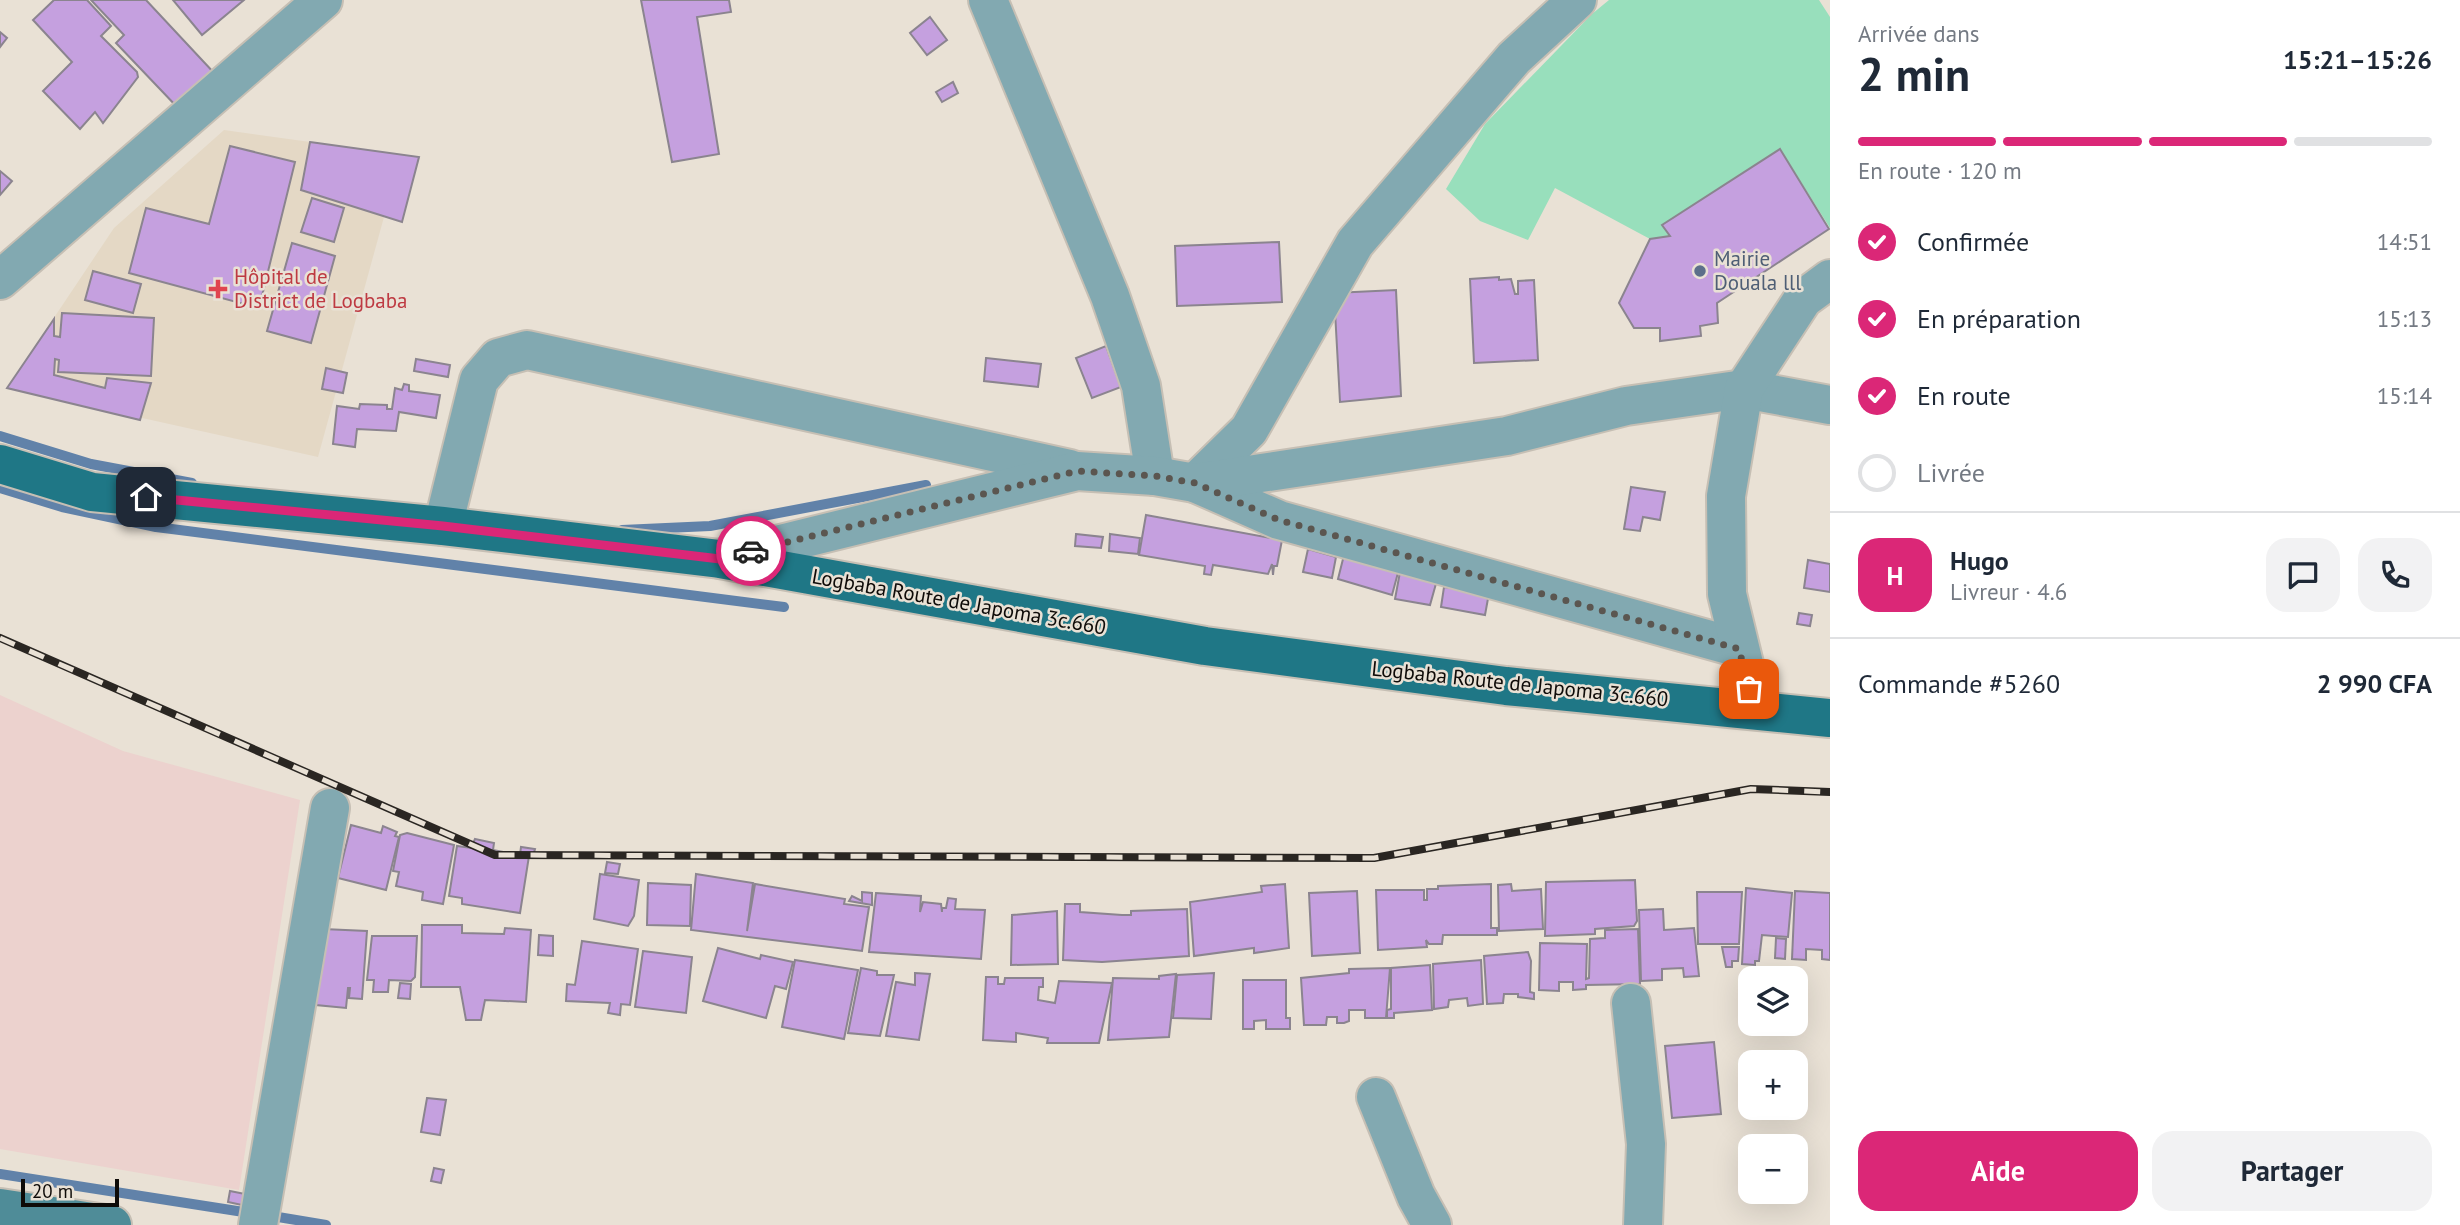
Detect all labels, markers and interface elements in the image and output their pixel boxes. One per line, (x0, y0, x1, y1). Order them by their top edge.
text: Arrivée dans (1858, 19, 1979, 48)
text: 15:21–15:26 (2283, 43, 2432, 76)
text: 2 min (1858, 44, 1970, 104)
text: En route · 120 m (1858, 156, 2022, 185)
icon: check (1858, 223, 1896, 261)
text: Confirmée (1917, 225, 2029, 258)
text: 14:51 (2377, 227, 2432, 256)
place label: Mairie Douala lll (1714, 245, 1801, 296)
place label: Hôpital de District de Logbaba (234, 263, 408, 314)
marker: Mairie Douala lll (1692, 263, 1708, 279)
marker: Hôpital de District de Logbaba (208, 279, 228, 299)
icon: check (1858, 300, 1896, 338)
text: En préparation (1917, 302, 2081, 335)
text: 15:13 (2377, 304, 2432, 333)
icon: check (1858, 377, 1896, 415)
text: En route (1917, 379, 2011, 412)
text: 15:14 (2377, 381, 2432, 410)
text: Livrée (1917, 456, 1985, 489)
pin (116, 467, 176, 527)
icon: home (127, 478, 165, 516)
courier (716, 516, 786, 586)
icon: car (732, 532, 770, 570)
button: chat (2266, 538, 2340, 612)
button: phone (2358, 538, 2432, 612)
text: Hugo (1950, 544, 2009, 577)
text: H (1887, 559, 1903, 592)
street label: Logbaba Route de Japoma 3c.660 (810, 562, 1108, 641)
text: Livreur · 4.6 (1950, 577, 2067, 606)
street label: Logbaba Route de Japoma 3c.660 (1370, 655, 1670, 713)
pin (1719, 659, 1779, 719)
text: Commande #5260 (1858, 667, 2060, 700)
text: 2 990 CFA (2317, 667, 2432, 700)
icon: bag (1730, 670, 1768, 708)
map controls (1738, 966, 1808, 1204)
button: layers (1738, 966, 1808, 1036)
button: + (1738, 1050, 1808, 1120)
button: Aide (1858, 1131, 2138, 1211)
button: Partager (2152, 1131, 2432, 1211)
button: − (1738, 1134, 1808, 1204)
scale bar (21, 1176, 119, 1208)
text: 20 m (32, 1179, 73, 1203)

